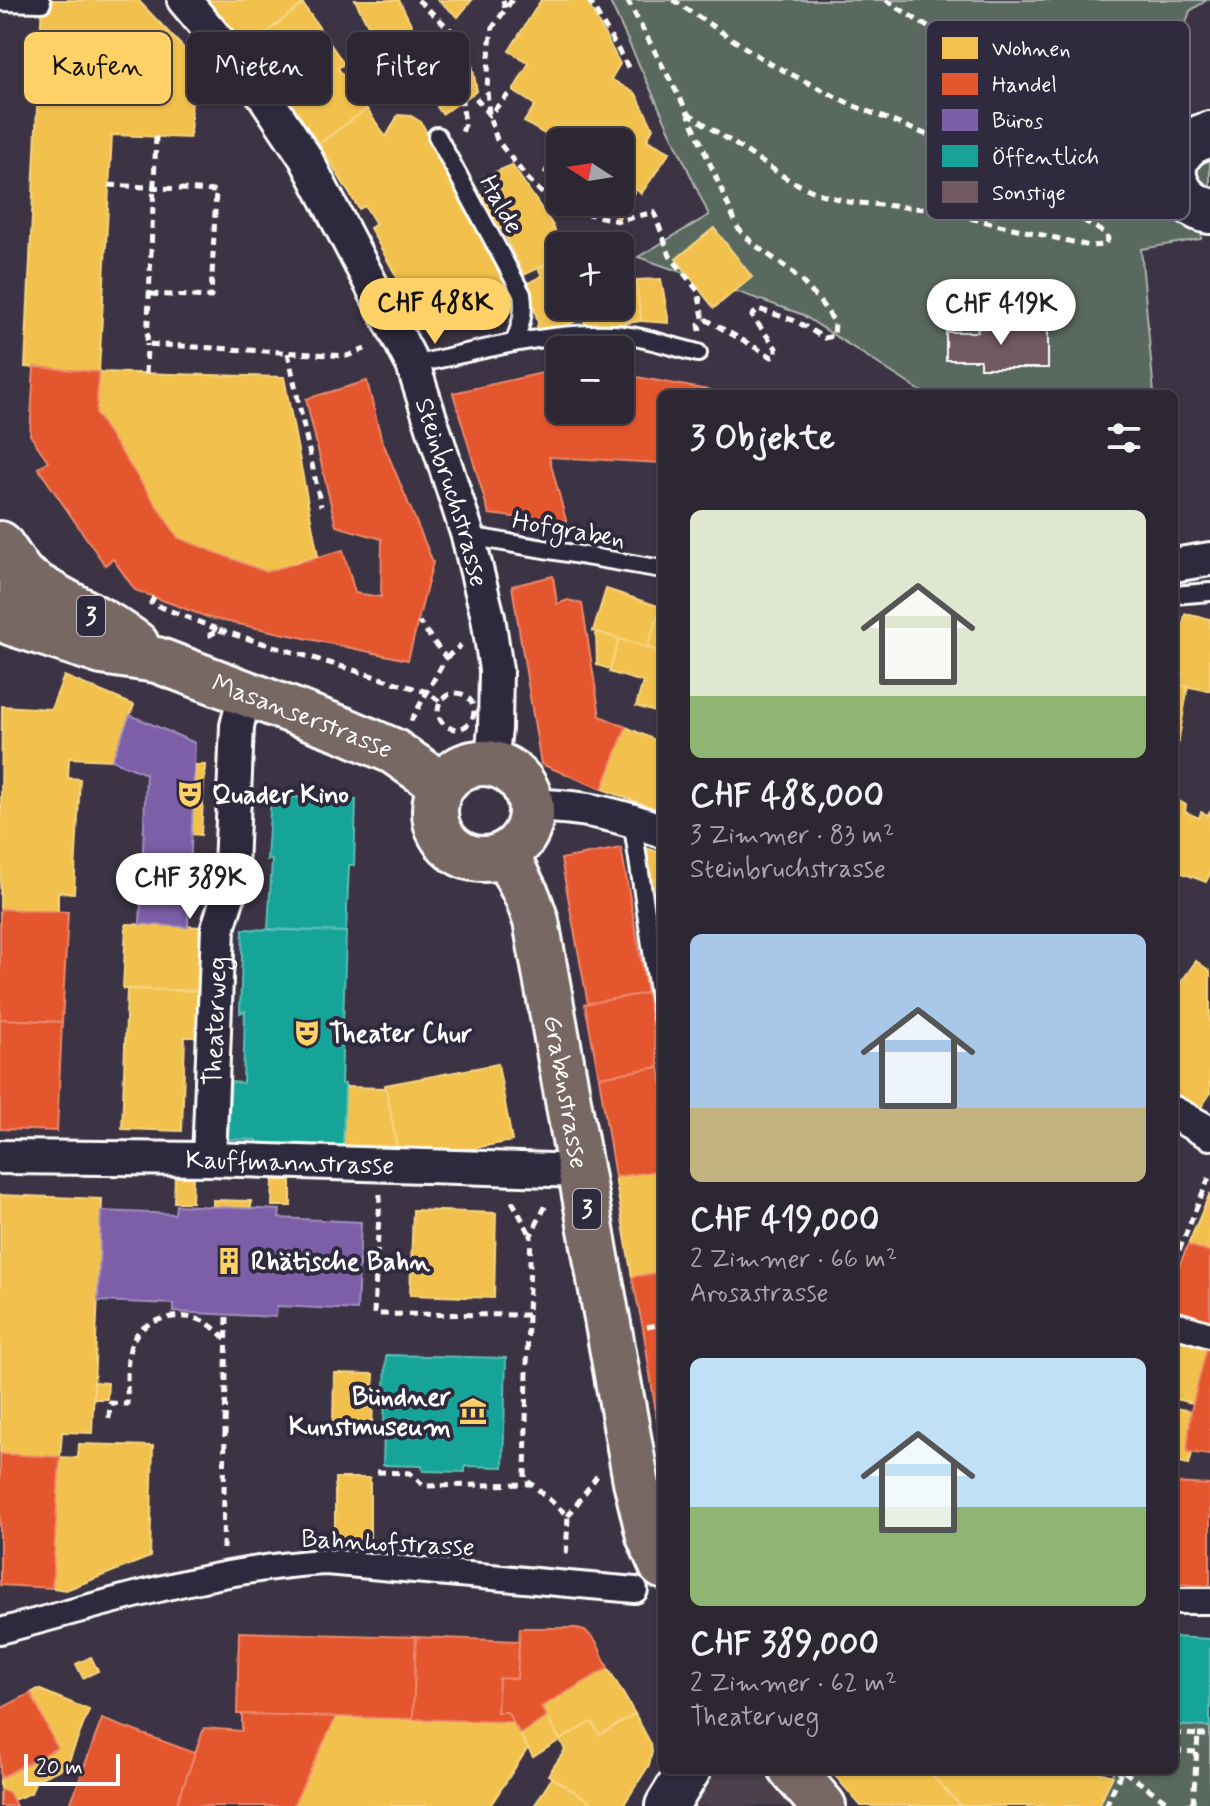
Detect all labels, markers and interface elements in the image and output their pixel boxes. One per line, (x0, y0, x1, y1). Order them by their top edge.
legend (926, 20, 1190, 220)
chip: Kaufen (24, 32, 171, 104)
chip: Mieten (187, 32, 331, 104)
chip: Filter (347, 32, 469, 104)
text: Wohnen (992, 36, 1071, 64)
text: Handel (992, 72, 1057, 100)
text: Büros (992, 108, 1043, 136)
north arrow (546, 128, 634, 216)
map controls (546, 128, 634, 424)
text: Öffentlich (992, 144, 1099, 172)
street label: Halde (470, 170, 530, 240)
text: Sonstige (992, 180, 1066, 209)
button: + (546, 232, 634, 320)
pin: CHF 488K (352, 278, 518, 346)
pin: CHF 419K (918, 279, 1084, 347)
text: CHF 488K (377, 287, 493, 321)
text: CHF 419K (945, 288, 1057, 322)
button: − (546, 336, 634, 424)
street label: Steinbruchstrasse (406, 394, 495, 591)
text: 3 Objekte (690, 416, 835, 461)
icon: filters (1102, 416, 1146, 460)
street label: Hofgraben (509, 504, 628, 560)
icon: home (846, 562, 990, 706)
road number: 3 (77, 596, 105, 636)
street label: Masanserstrasse (207, 667, 398, 768)
text: CHF 488,000 (690, 774, 884, 819)
theatre icon: Quader Kino (175, 779, 205, 809)
place label: Quader Kino (212, 779, 349, 813)
text: 3 Zimmer · 83 m² (690, 819, 894, 853)
pin: CHF 389K (107, 853, 273, 921)
text: Steinbruchstrasse (690, 853, 886, 887)
text: CHF 389K (134, 862, 246, 896)
street label: Theaterweg (197, 956, 238, 1086)
icon: home (846, 986, 990, 1130)
street label: Grabenstrasse (534, 1012, 595, 1172)
theatre icon: Theater Chur (292, 1018, 322, 1048)
place label: Theater Chur (329, 1018, 472, 1052)
street label: Kauffmannstrasse (185, 1144, 395, 1184)
road number: 3 (573, 1189, 601, 1229)
text: CHF 419,000 (690, 1198, 879, 1243)
text: 2 Zimmer · 66 m² (690, 1243, 897, 1277)
building icon: Rhätische Bahn (214, 1246, 244, 1276)
place label: Rhätische Bahn (251, 1246, 430, 1280)
text: Arosastrasse (690, 1277, 828, 1311)
place label: Bündner Kunstmuseum (289, 1381, 451, 1445)
museum icon: Bündner Kunstmuseum (458, 1396, 488, 1426)
icon: home (846, 1410, 990, 1554)
street label: Bahnhofstrasse (300, 1522, 476, 1566)
text: CHF 389,000 (690, 1622, 879, 1667)
text: 2 Zimmer · 62 m² (690, 1667, 897, 1701)
text: Theaterweg (690, 1701, 819, 1735)
scale bar (24, 1750, 120, 1786)
text: 20 m (36, 1754, 83, 1782)

